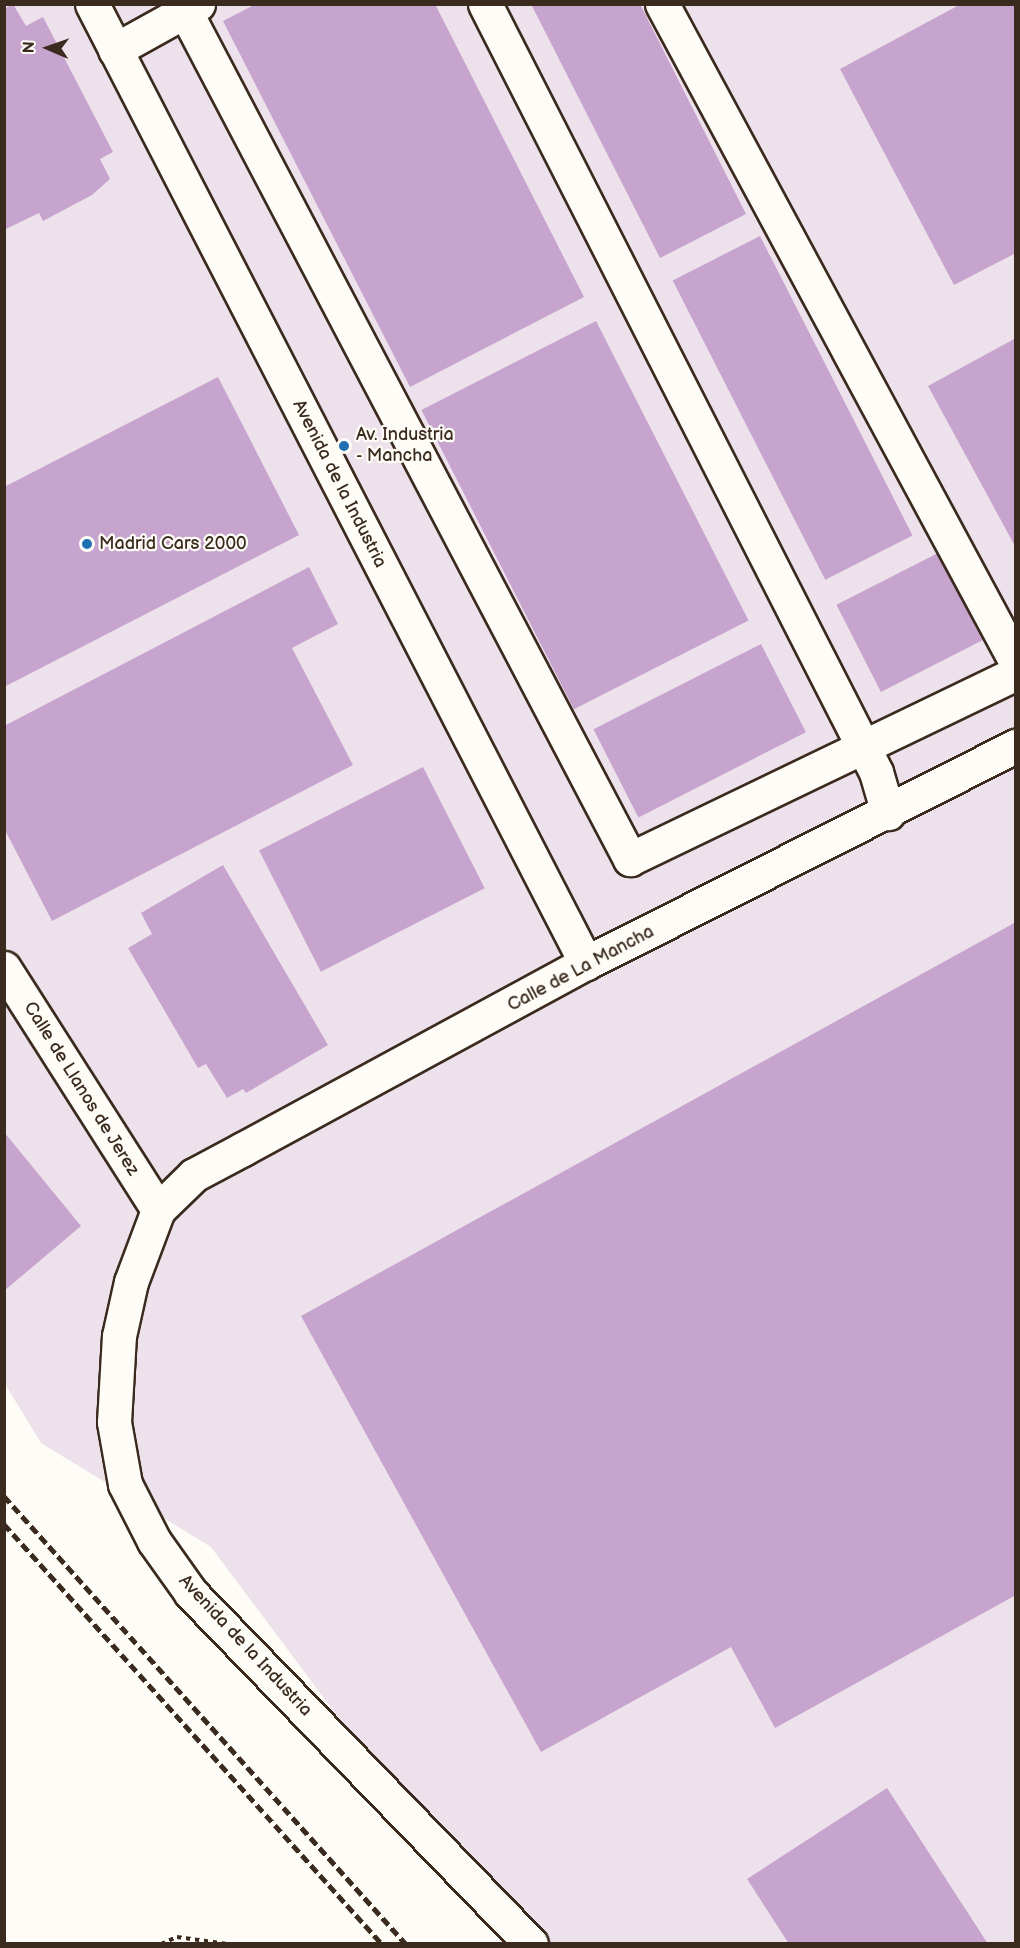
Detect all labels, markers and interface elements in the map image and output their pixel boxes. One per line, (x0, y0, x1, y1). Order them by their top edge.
north arrow (18, 18, 78, 78)
text: N (20, 41, 39, 54)
street label: Avenida de la Industria (287, 396, 391, 572)
place label: Av. Industria - Mancha (356, 425, 454, 468)
marker: Av. Industria - Mancha (337, 439, 351, 453)
place label: Madrid Cars 2000 (99, 533, 247, 555)
marker: Madrid Cars 2000 (80, 537, 94, 551)
street label: Calle de La Mancha (504, 921, 658, 1017)
street label: Calle de Llanos de Jerez (18, 998, 144, 1180)
street label: Avenida de la Industria (174, 1571, 316, 1721)

